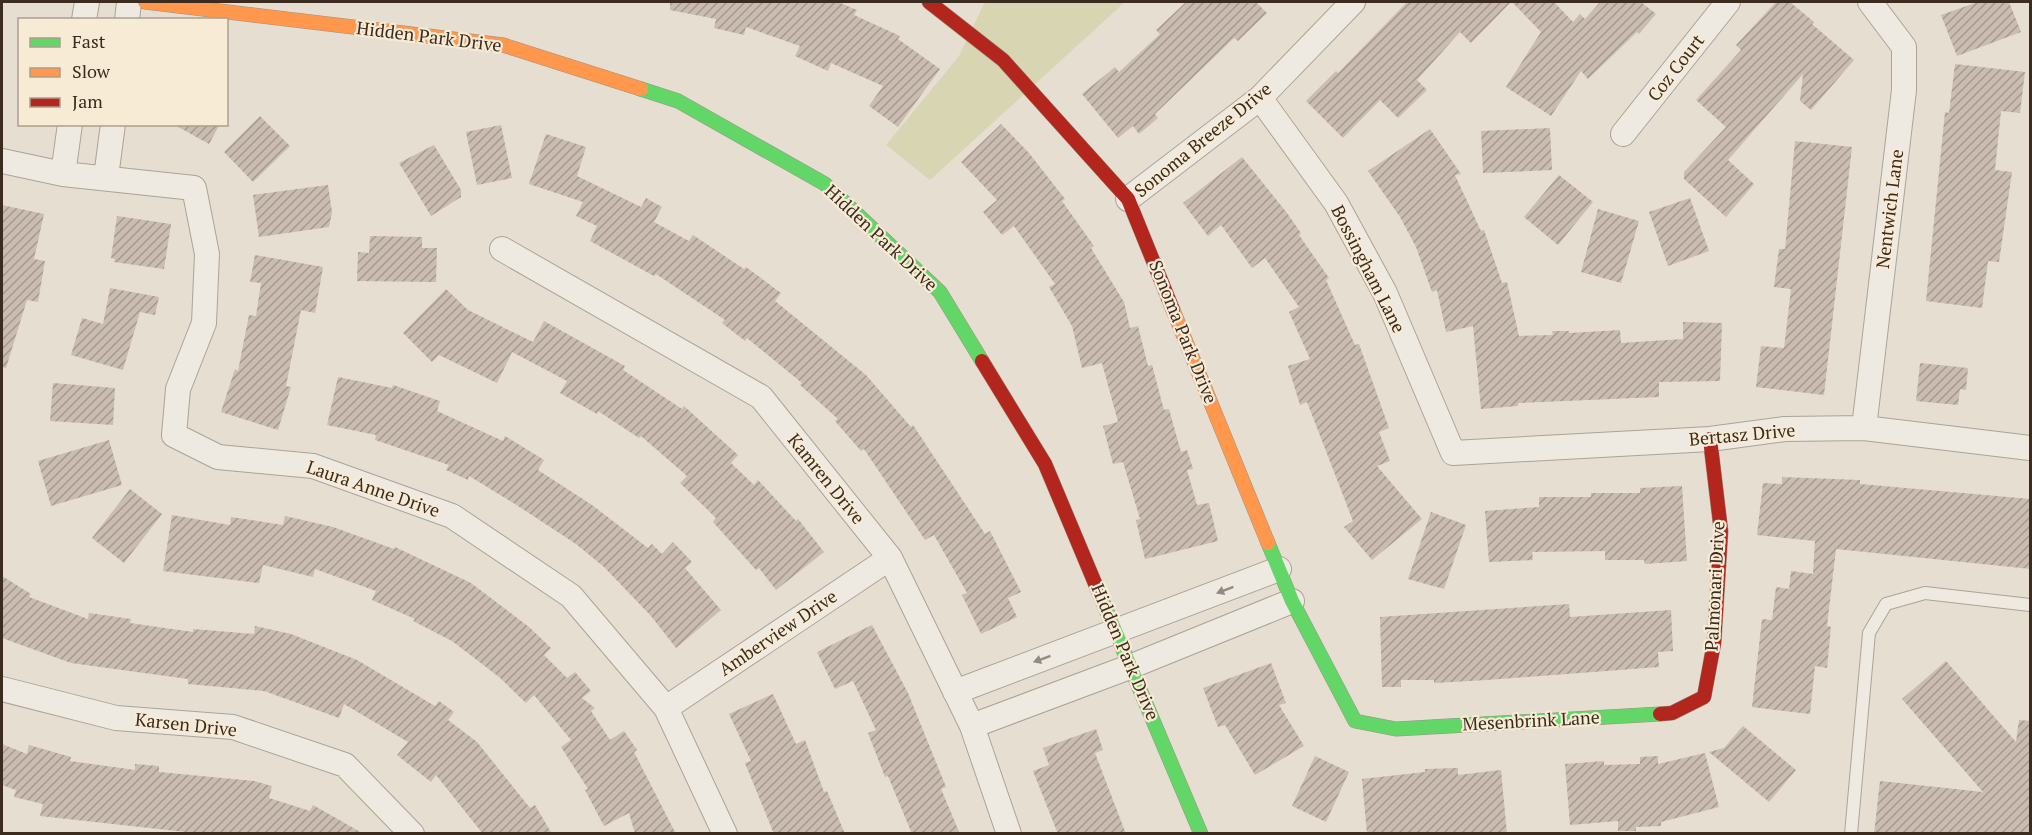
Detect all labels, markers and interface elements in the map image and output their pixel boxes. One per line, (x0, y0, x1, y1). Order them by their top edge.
street label: Hidden Park Drive (355, 15, 503, 57)
legend (18, 18, 228, 126)
text: Fast (72, 29, 106, 53)
street label: Coz Court (1641, 29, 1709, 106)
text: Slow (72, 59, 111, 83)
street label: Sonoma Breeze Drive (1129, 76, 1276, 202)
text: Jam (72, 89, 103, 113)
street label: Nentwich Lane (1870, 148, 1908, 270)
street label: Hidden Park Drive (820, 179, 943, 296)
street label: Bossingham Lane (1326, 201, 1411, 337)
street label: Sonoma Park Drive (1144, 256, 1224, 407)
street label: Bertasz Drive (1688, 417, 1796, 451)
street label: Kamren Drive (783, 428, 871, 529)
street label: Laura Anne Drive (304, 454, 443, 522)
street label: Palmonari Drive (1699, 520, 1729, 652)
street label: Hidden Park Drive (1086, 580, 1165, 723)
street label: Amberview Drive (714, 584, 841, 681)
one-way arrow (1216, 586, 1234, 595)
one-way arrow (1033, 655, 1051, 665)
street label: Mesenbrink Lane (1462, 704, 1600, 736)
street label: Karsen Drive (134, 707, 238, 741)

